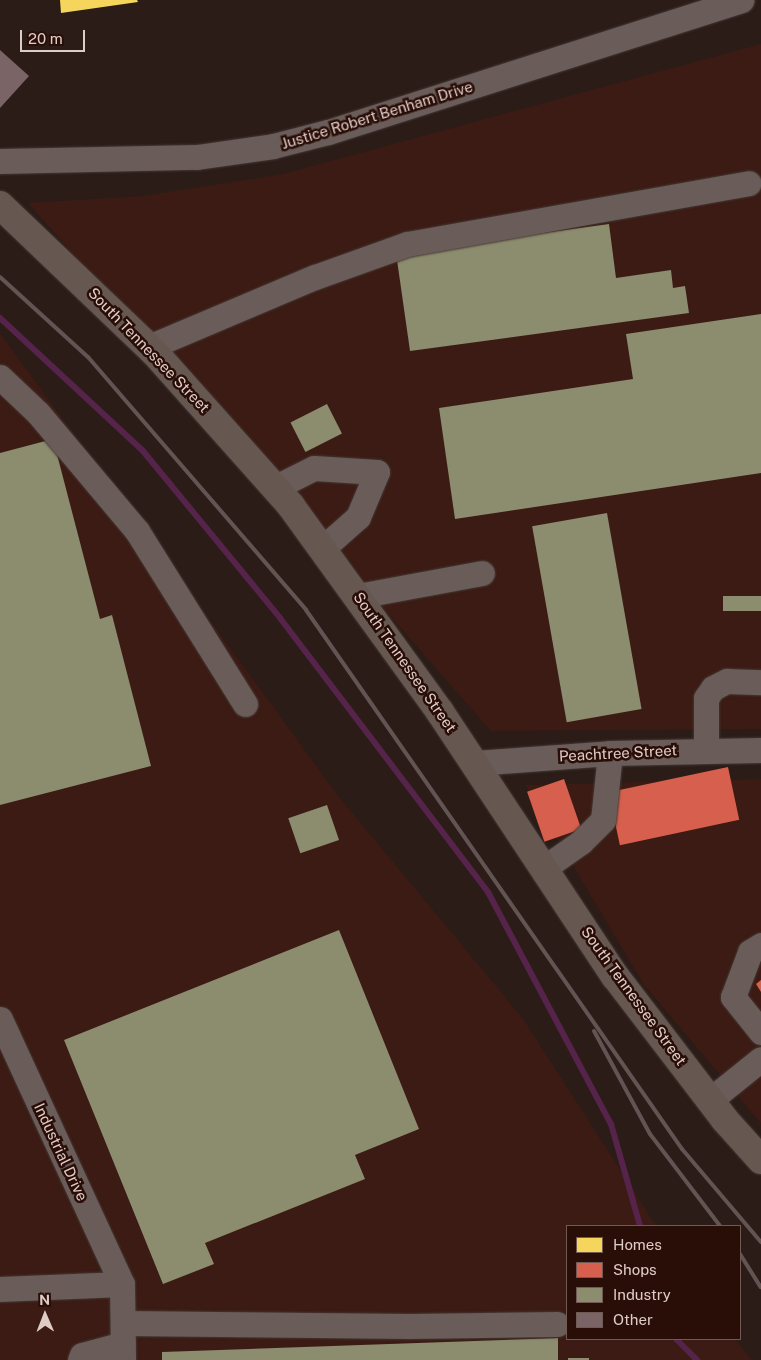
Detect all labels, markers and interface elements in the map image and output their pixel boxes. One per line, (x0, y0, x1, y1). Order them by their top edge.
scale bar (22, 20, 88, 52)
text: 20 m (28, 30, 63, 47)
street label: Justice Robert Benham Drive (279, 77, 475, 153)
street label: South Tennessee Street (84, 284, 214, 416)
street label: South Tennessee Street (350, 588, 460, 736)
street label: Peachtree Street (558, 741, 678, 765)
street label: South Tennessee Street (578, 923, 690, 1069)
street label: Industrial Drive (30, 1100, 92, 1204)
legend (566, 1225, 741, 1340)
text: Homes (613, 1236, 662, 1253)
text: Shops (613, 1261, 657, 1278)
text: Industry (613, 1286, 671, 1303)
north arrow (20, 1290, 70, 1340)
text: N (39, 1292, 50, 1308)
text: Other (613, 1311, 653, 1328)

